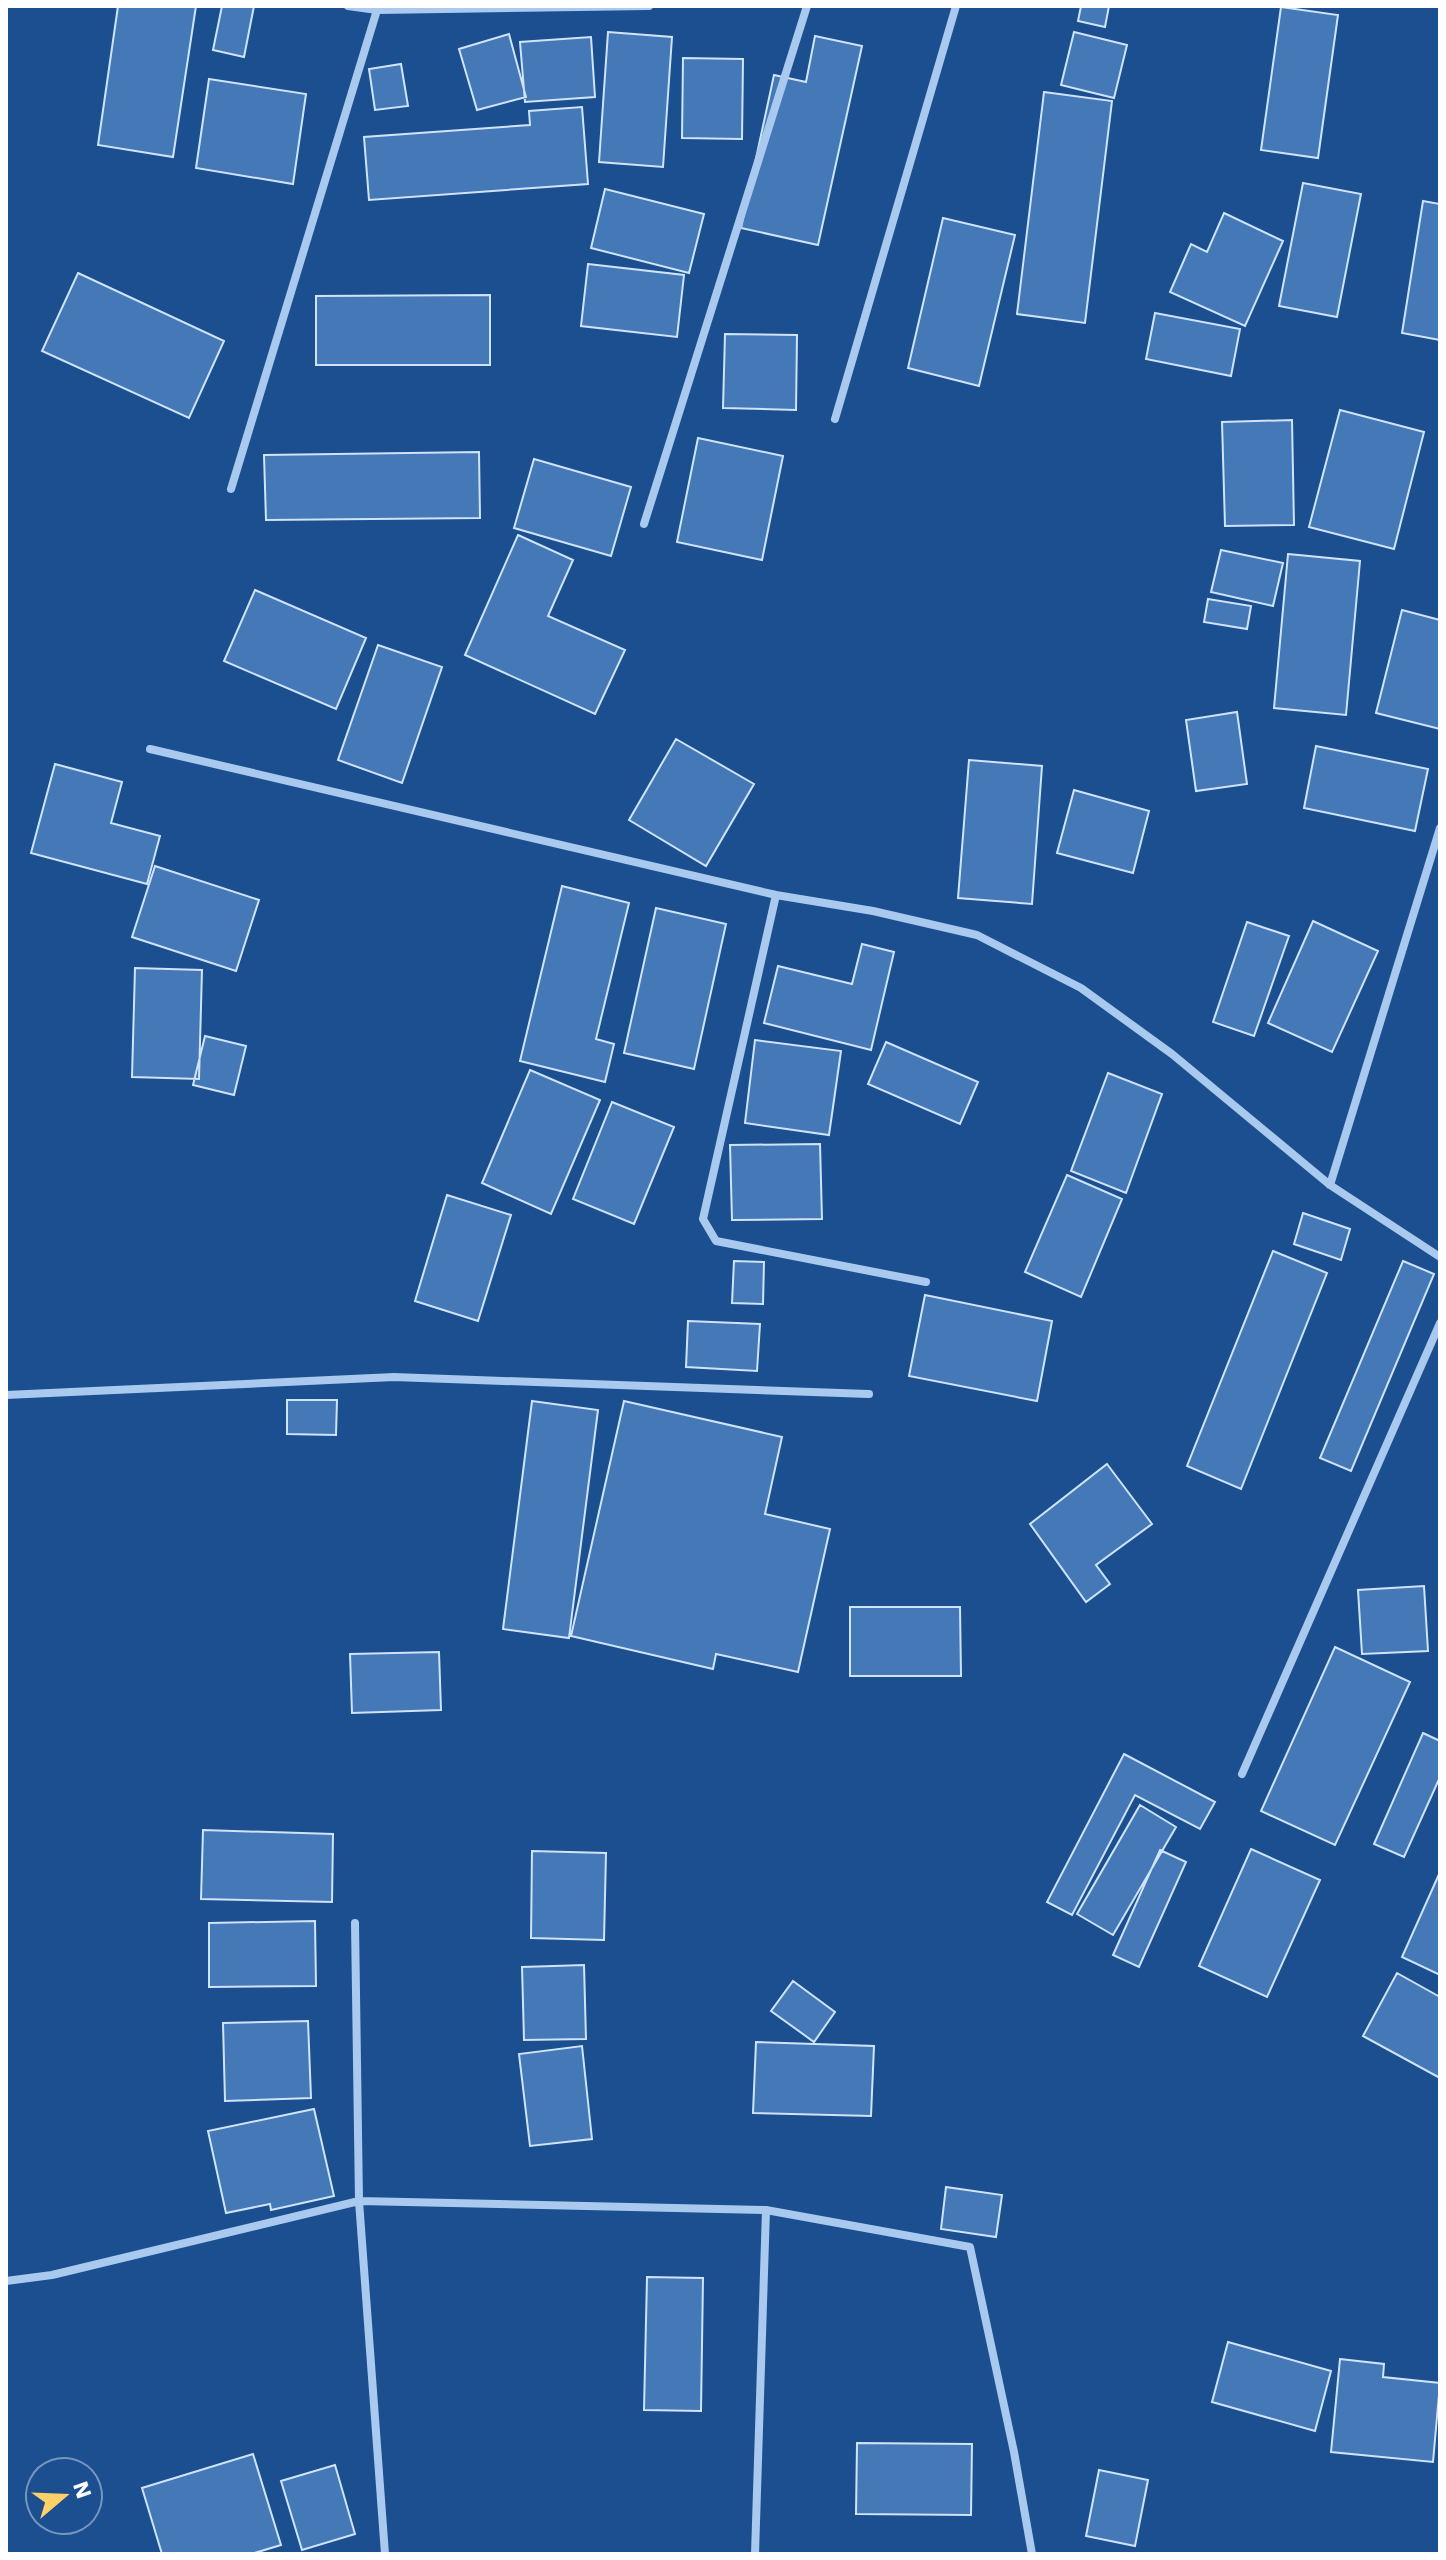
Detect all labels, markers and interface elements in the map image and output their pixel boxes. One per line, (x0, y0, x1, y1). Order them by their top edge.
north arrow (24, 2456, 104, 2536)
text: N (68, 2478, 97, 2501)

